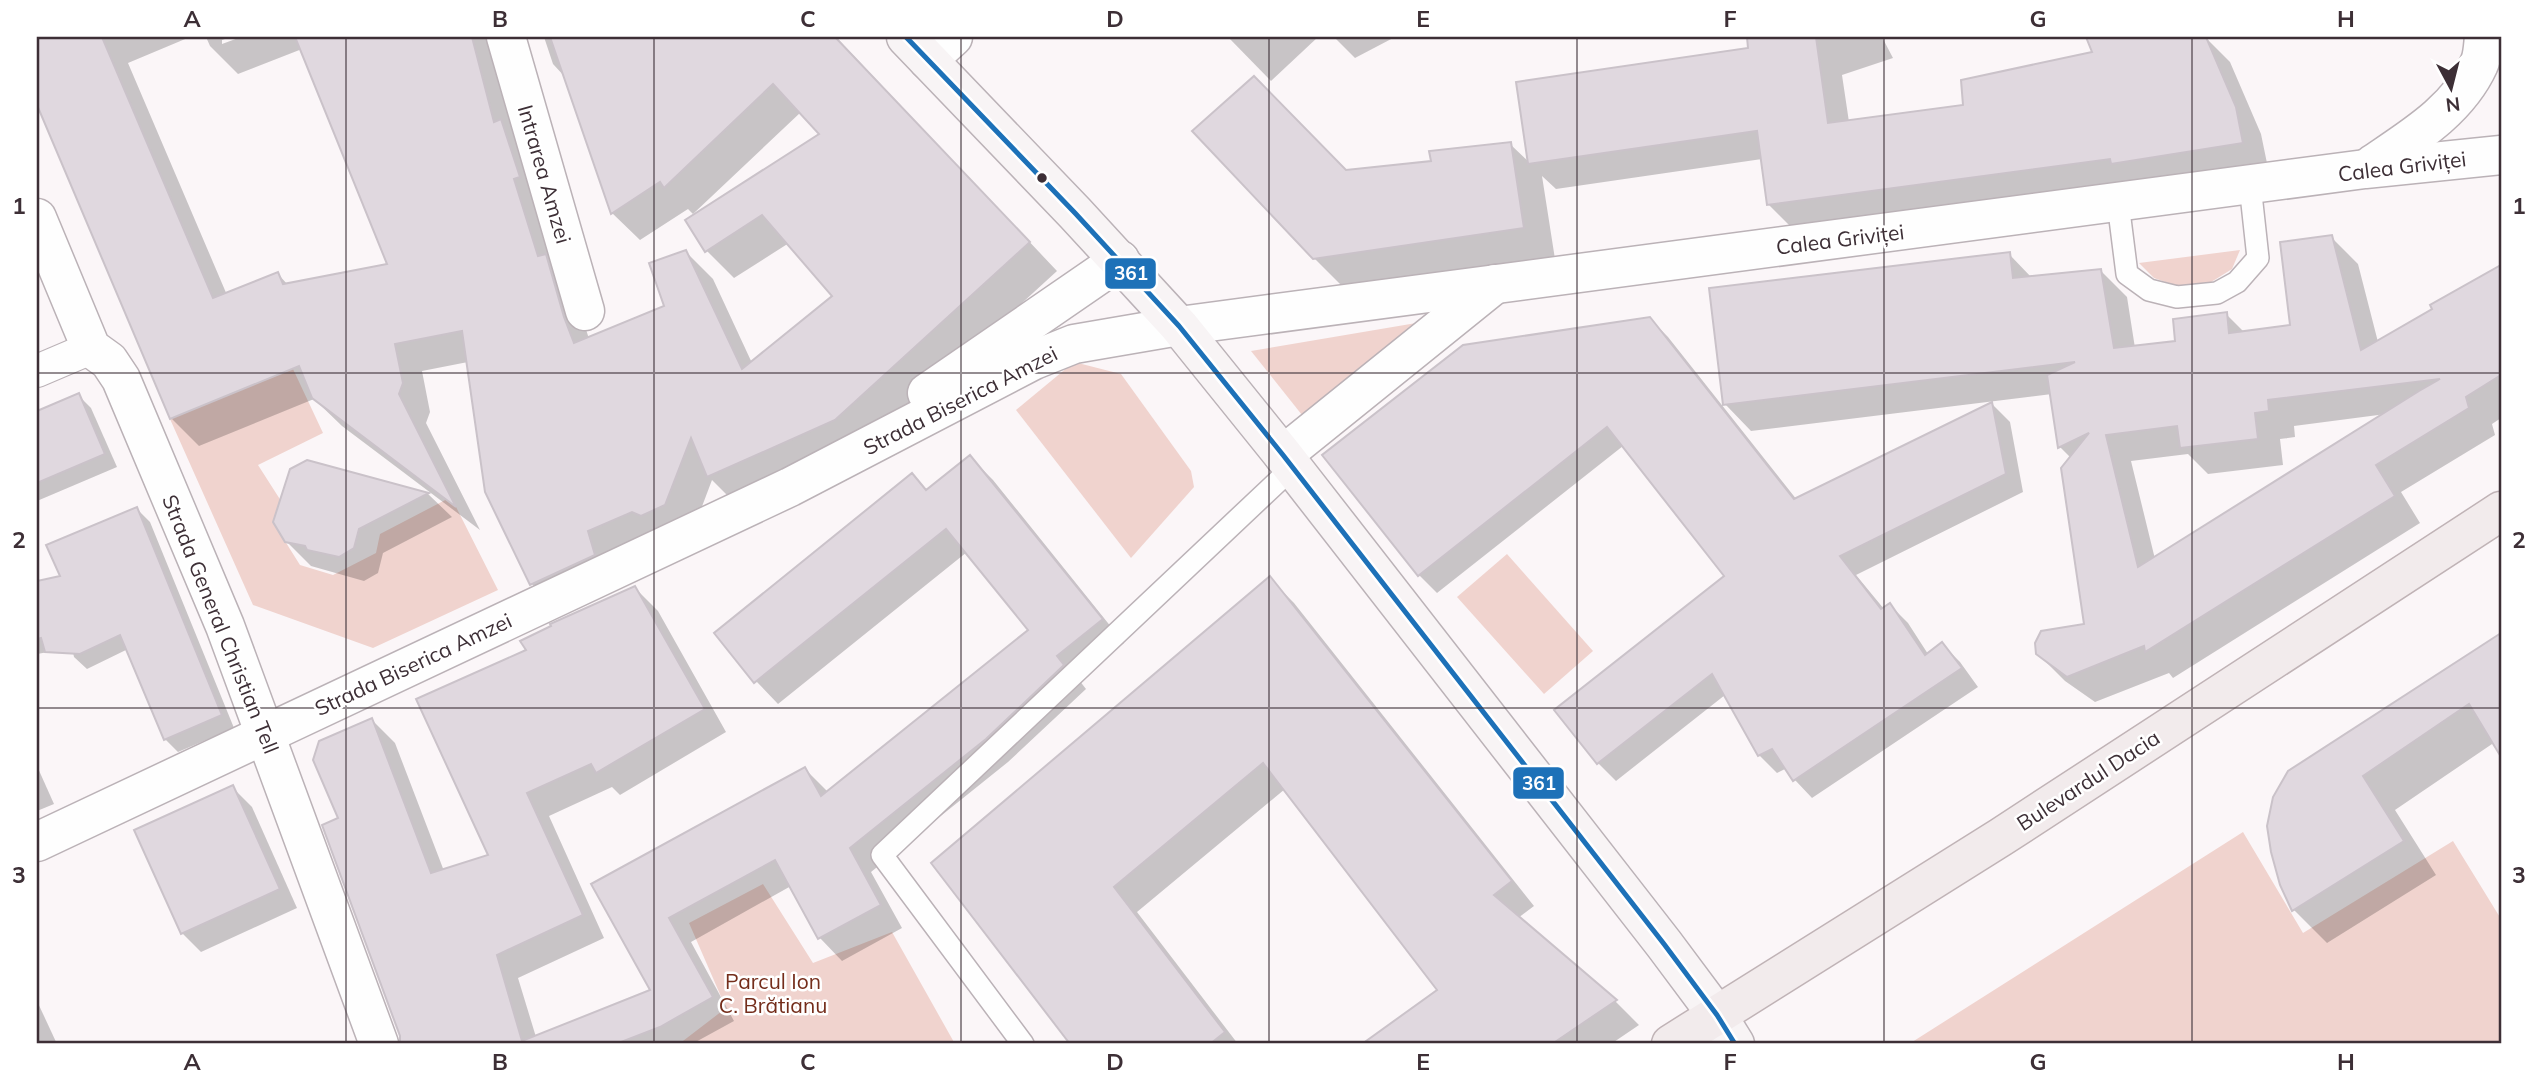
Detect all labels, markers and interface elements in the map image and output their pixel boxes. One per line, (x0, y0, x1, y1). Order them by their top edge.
text: A (183, 4, 201, 33)
text: B (492, 4, 508, 33)
text: C (800, 4, 816, 33)
text: D (1106, 4, 1124, 33)
text: E (1416, 4, 1430, 33)
text: F (1723, 4, 1737, 33)
text: G (2029, 4, 2047, 33)
text: H (2337, 4, 2355, 33)
north arrow (2416, 52, 2486, 122)
text: N (2444, 92, 2462, 118)
street label: Intrarea Amzei (513, 102, 577, 246)
street label: Calea Griviței (2336, 145, 2468, 188)
unlabelled marker (1035, 171, 1049, 185)
text: 1 (12, 191, 26, 220)
text: 1 (2512, 191, 2526, 220)
street label: Calea Griviței (1774, 218, 1906, 261)
line badge: 361 (1104, 257, 1157, 290)
text: 361 (1114, 261, 1148, 285)
street label: Strada Biserica Amzei (859, 340, 1061, 460)
street label: Strada General Christian Tell (157, 491, 285, 757)
text: 2 (12, 525, 26, 554)
text: 2 (2512, 525, 2526, 554)
street label: Strada Biserica Amzei (310, 607, 516, 721)
street label: Bulevardul Dacia (2012, 724, 2164, 836)
line badge: 361 (1512, 766, 1565, 800)
text: 361 (1522, 771, 1556, 795)
text: 3 (12, 860, 26, 889)
text: 3 (2512, 860, 2526, 889)
park label: Parcul Ion C. Brătianu (719, 968, 827, 1018)
text: A (183, 1047, 201, 1076)
text: B (492, 1047, 508, 1076)
text: C (800, 1047, 816, 1076)
text: D (1106, 1047, 1124, 1076)
text: E (1416, 1047, 1430, 1076)
text: F (1723, 1047, 1737, 1076)
text: G (2029, 1047, 2047, 1076)
text: H (2337, 1047, 2355, 1076)

